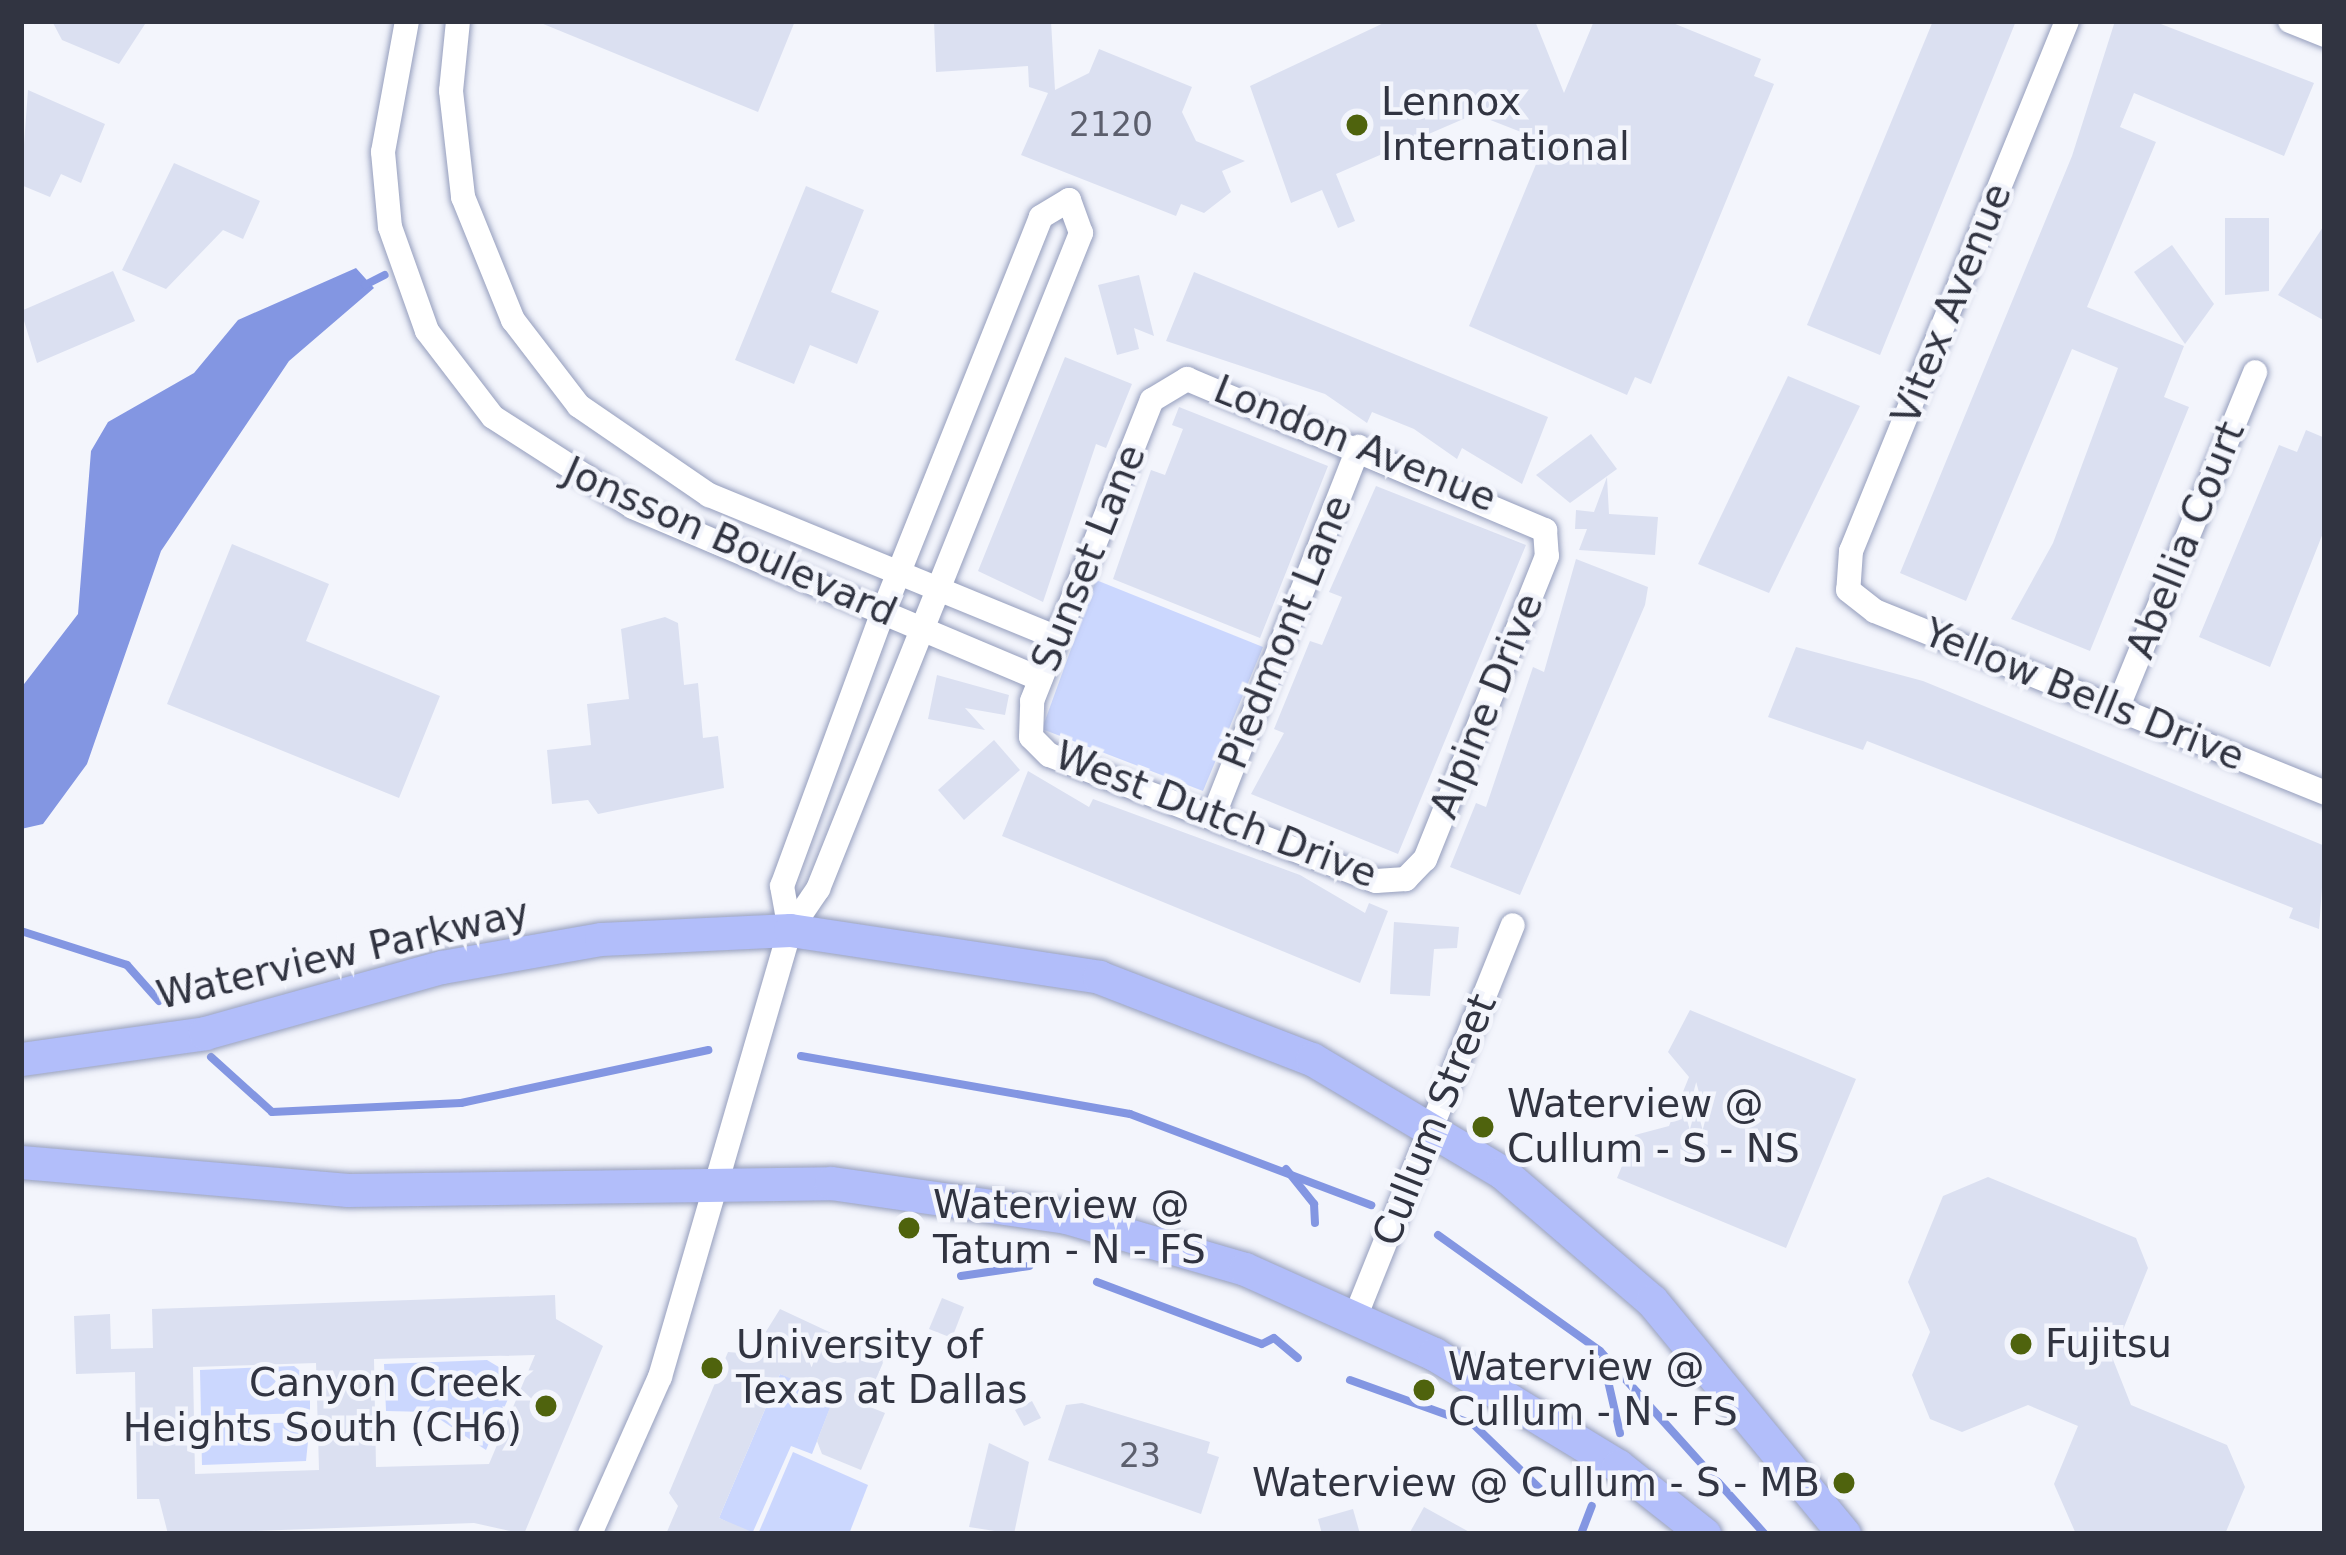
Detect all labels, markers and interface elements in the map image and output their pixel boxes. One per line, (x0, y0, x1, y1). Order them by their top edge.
place label: Lennox International (1381, 80, 1630, 171)
house number: 2120 (1069, 105, 1153, 145)
marker: Lennox International (1344, 112, 1370, 138)
street label: Vitex Avenue (1882, 177, 2022, 431)
street label: London Avenue (1207, 366, 1503, 522)
street label: Abellia Court (2117, 415, 2255, 665)
street label: Sunset Lane (1022, 438, 1156, 678)
street label: Jonsson Boulevard (557, 448, 903, 636)
street label: Piedmont Lane (1210, 488, 1362, 776)
street label: Alpine Drive (1421, 587, 1553, 825)
street label: Yellow Bells Drive (1917, 609, 2251, 781)
street label: West Dutch Drive (1049, 732, 1383, 898)
street label: Waterview Parkway (152, 888, 534, 1020)
street label: Cullum Street (1363, 987, 1507, 1253)
place label: Waterview @ Cullum - S - NS (1507, 1082, 1800, 1173)
marker: Waterview @ Cullum - S - NS (1470, 1114, 1496, 1140)
place label: Waterview @ Tatum - N - FS (933, 1183, 1206, 1274)
marker: Waterview @ Tatum - N - FS (896, 1215, 922, 1241)
place label: Fujitsu (2045, 1321, 2172, 1367)
place label: University of Texas at Dallas (736, 1323, 1028, 1414)
marker: Fujitsu (2008, 1331, 2034, 1357)
place label: Waterview @ Cullum - N - FS (1448, 1345, 1738, 1436)
marker: University of Texas at Dallas (699, 1355, 725, 1381)
place label: Canyon Creek Heights South (CH6) (123, 1361, 522, 1452)
marker: Waterview @ Cullum - N - FS (1411, 1377, 1437, 1403)
marker: Canyon Creek Heights South (CH6) (533, 1393, 559, 1419)
house number: 23 (1119, 1436, 1161, 1476)
place label: Waterview @ Cullum - S - MB (1252, 1460, 1820, 1506)
marker: Waterview @ Cullum - S - MB (1831, 1470, 1857, 1496)

